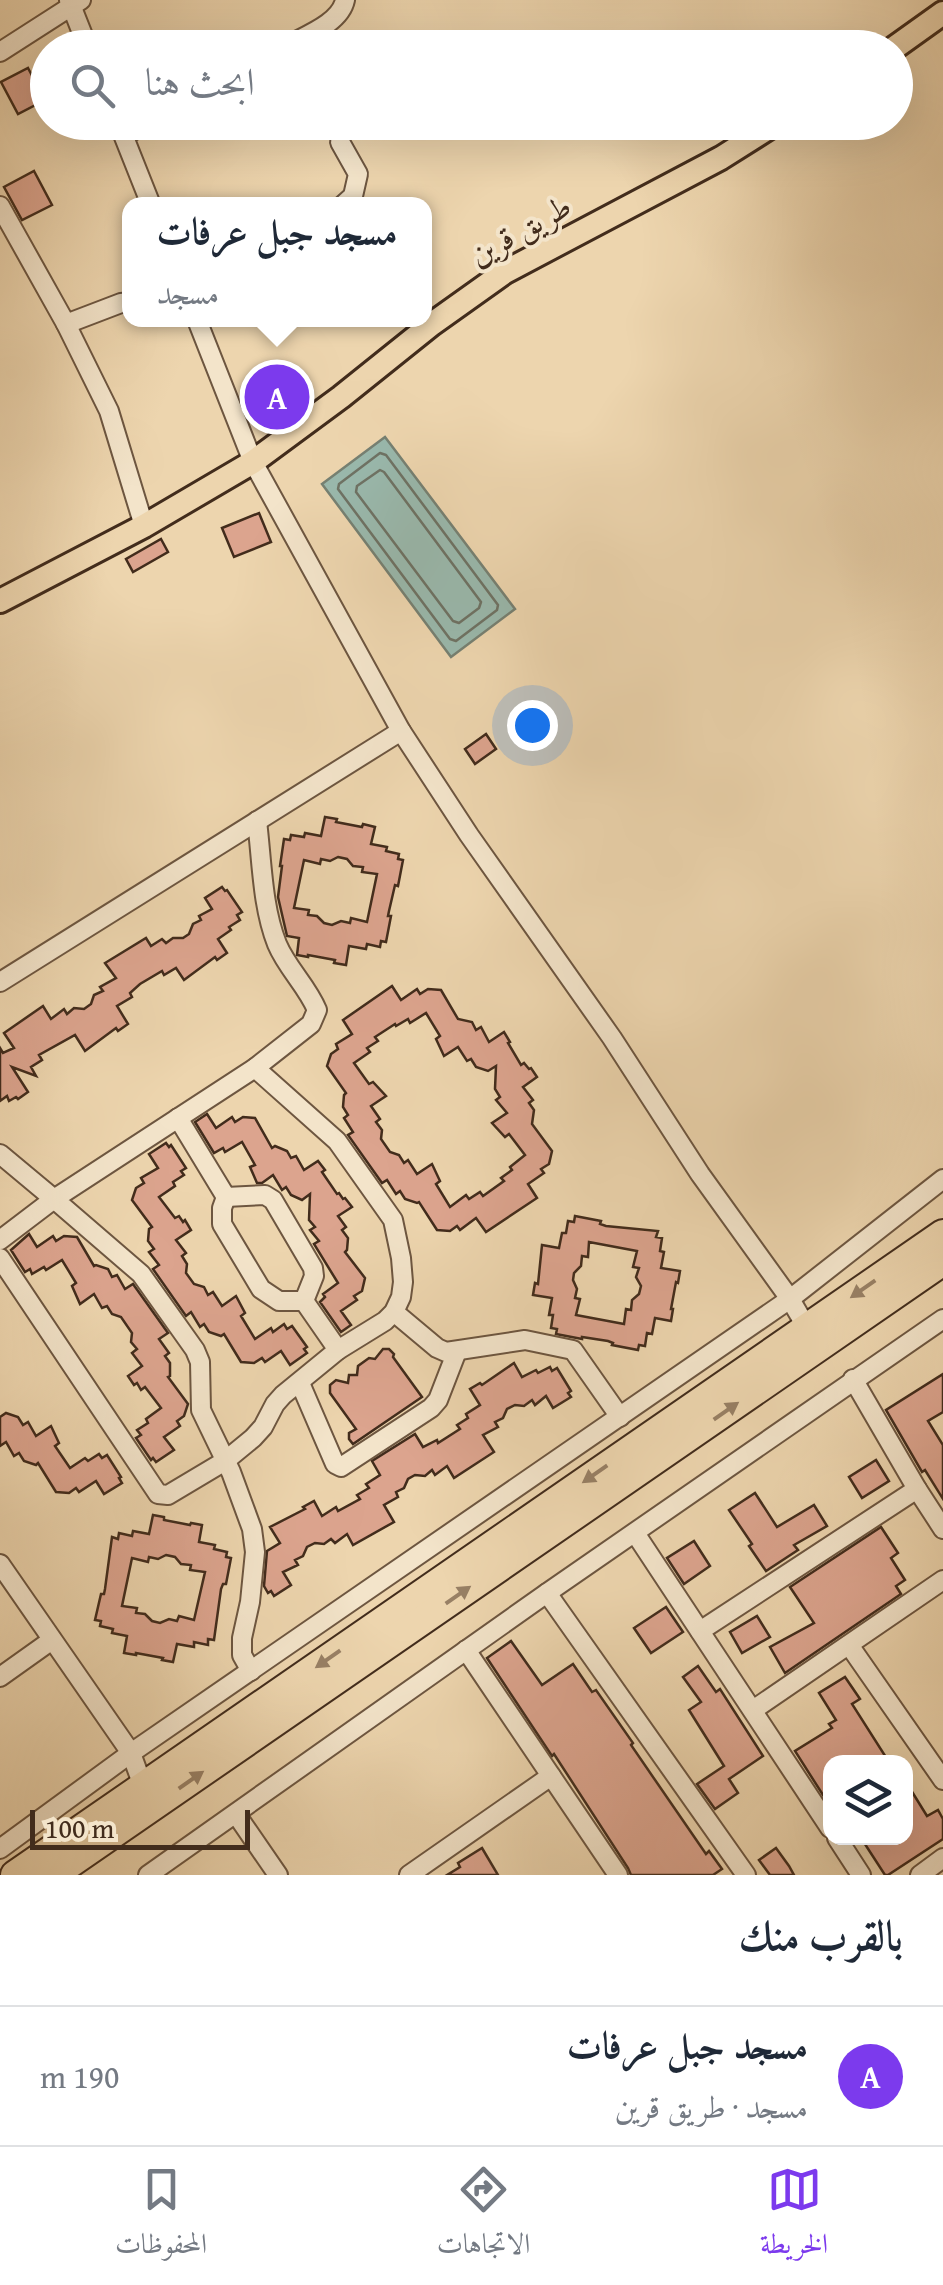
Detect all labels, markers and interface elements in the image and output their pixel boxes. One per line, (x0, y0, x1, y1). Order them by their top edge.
search box (30, 30, 913, 140)
text: ابحث هنا (145, 53, 255, 109)
icon: search (65, 58, 120, 113)
street label: طريق قرين (460, 182, 580, 277)
popup (122, 197, 432, 327)
text: مسجد جبل عرفات (156, 202, 398, 258)
text: مسجد (156, 269, 219, 316)
pin: A (244, 360, 310, 434)
your location (507, 700, 558, 751)
one-way arrow (849, 1279, 876, 1298)
one-way arrow (712, 1402, 739, 1421)
one-way arrow (582, 1464, 609, 1483)
one-way arrow (445, 1586, 472, 1605)
one-way arrow (315, 1649, 341, 1668)
map controls (823, 1755, 913, 1845)
button: layers (823, 1755, 913, 1845)
one-way arrow (177, 1771, 204, 1790)
scale bar (30, 1805, 250, 1850)
text: 100 m (45, 1807, 114, 1848)
text: بالقرب منك (739, 1904, 903, 1965)
text: مسجد جبل عرفات (567, 2016, 808, 2072)
text: 190 m (40, 2053, 119, 2100)
text: A (860, 2053, 881, 2100)
text: مسجد · طريق قرين (615, 2083, 808, 2130)
tab: المحفوظات (115, 2162, 207, 2271)
tab: الاتجاهات (437, 2162, 530, 2271)
tab: الخريطة (760, 2162, 828, 2271)

